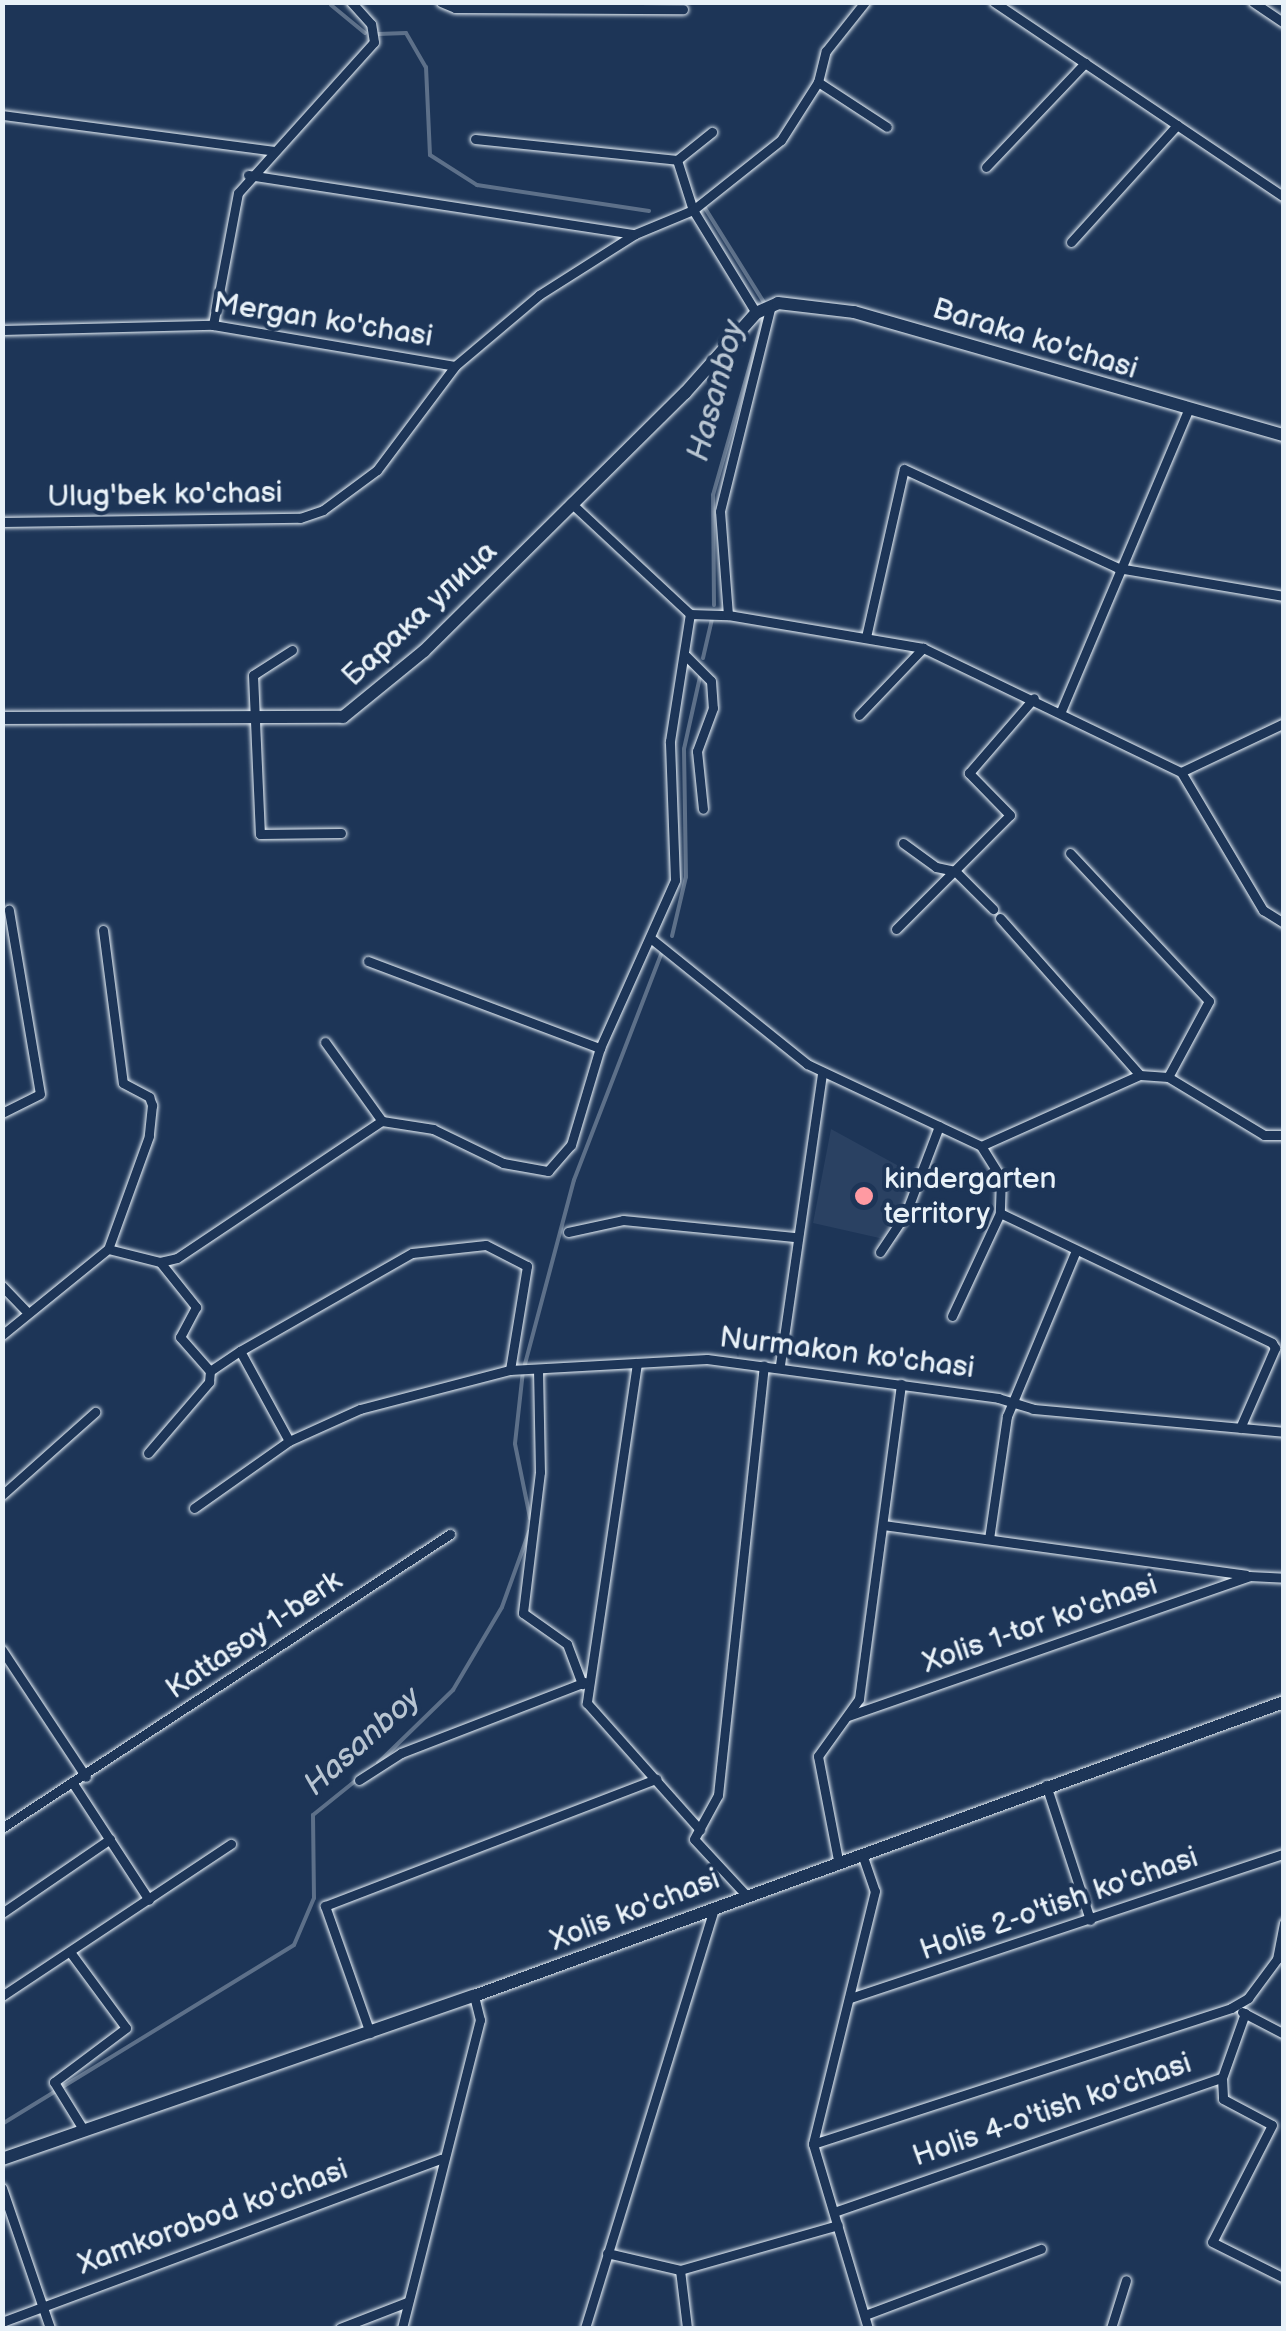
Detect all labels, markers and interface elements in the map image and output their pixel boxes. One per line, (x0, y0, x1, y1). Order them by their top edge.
street label: Mergan ko'chasi (211, 285, 435, 355)
street label: Baraka ko'chasi (928, 291, 1142, 387)
water label: Hasanboy (680, 316, 754, 466)
street label: Ulug'bek ko'chasi (47, 475, 283, 515)
street label: Барака улица (336, 534, 504, 694)
place label: kindergarten territory (884, 1161, 1056, 1232)
marker: kindergarten territory (853, 1185, 875, 1207)
street label: Nurmakon ko'chasi (717, 1319, 977, 1387)
street label: Kattasoy 1-berk (158, 1562, 350, 1708)
street label: Xolis 1-tor ko'chasi (918, 1567, 1162, 1681)
water label: Hasanboy (297, 1680, 429, 1804)
street label: Holis 2-o'tish ko'chasi (915, 1839, 1203, 1969)
street label: Xolis ko'chasi (545, 1861, 725, 1959)
street label: Holis 4-o'tish ko'chasi (908, 2045, 1196, 2175)
street label: Xamkorobod ko'chasi (73, 2151, 353, 2283)

